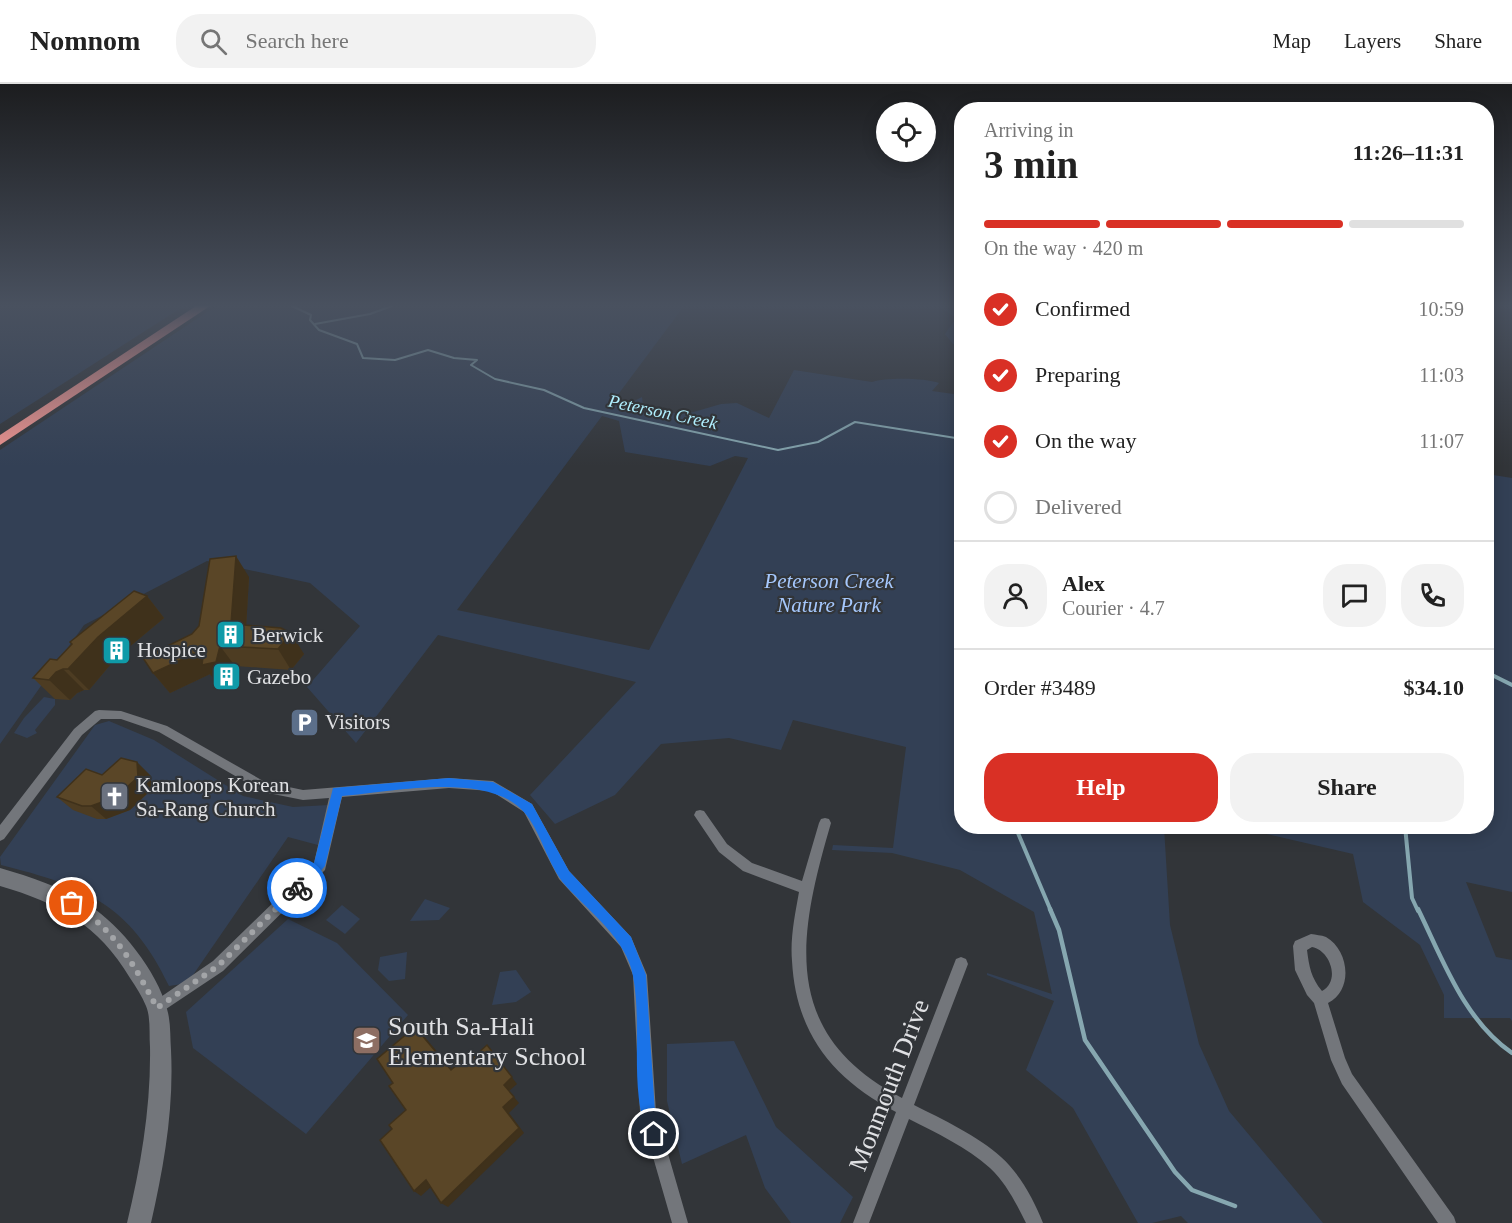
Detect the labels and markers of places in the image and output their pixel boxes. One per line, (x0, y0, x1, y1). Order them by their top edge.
building icon: Berwick (215, 619, 247, 651)
place label: Berwick (252, 623, 324, 647)
building icon: Hospice (100, 634, 132, 666)
place label: Hospice (137, 638, 206, 662)
building icon: Gazebo (210, 661, 242, 693)
place label: Gazebo (247, 665, 311, 689)
parking icon: Visitors (288, 706, 320, 738)
place label: Visitors (325, 710, 390, 734)
place label: Kamloops Korean Sa-Rang Church (136, 773, 290, 821)
church icon: Kamloops Korean Sa-Rang Church (99, 781, 131, 813)
pin (46, 877, 97, 928)
place label: South Sa-Hali Elementary School (388, 1012, 587, 1071)
school or university icon: South Sa-Hali Elementary School (351, 1025, 383, 1057)
pin (628, 1108, 679, 1159)

